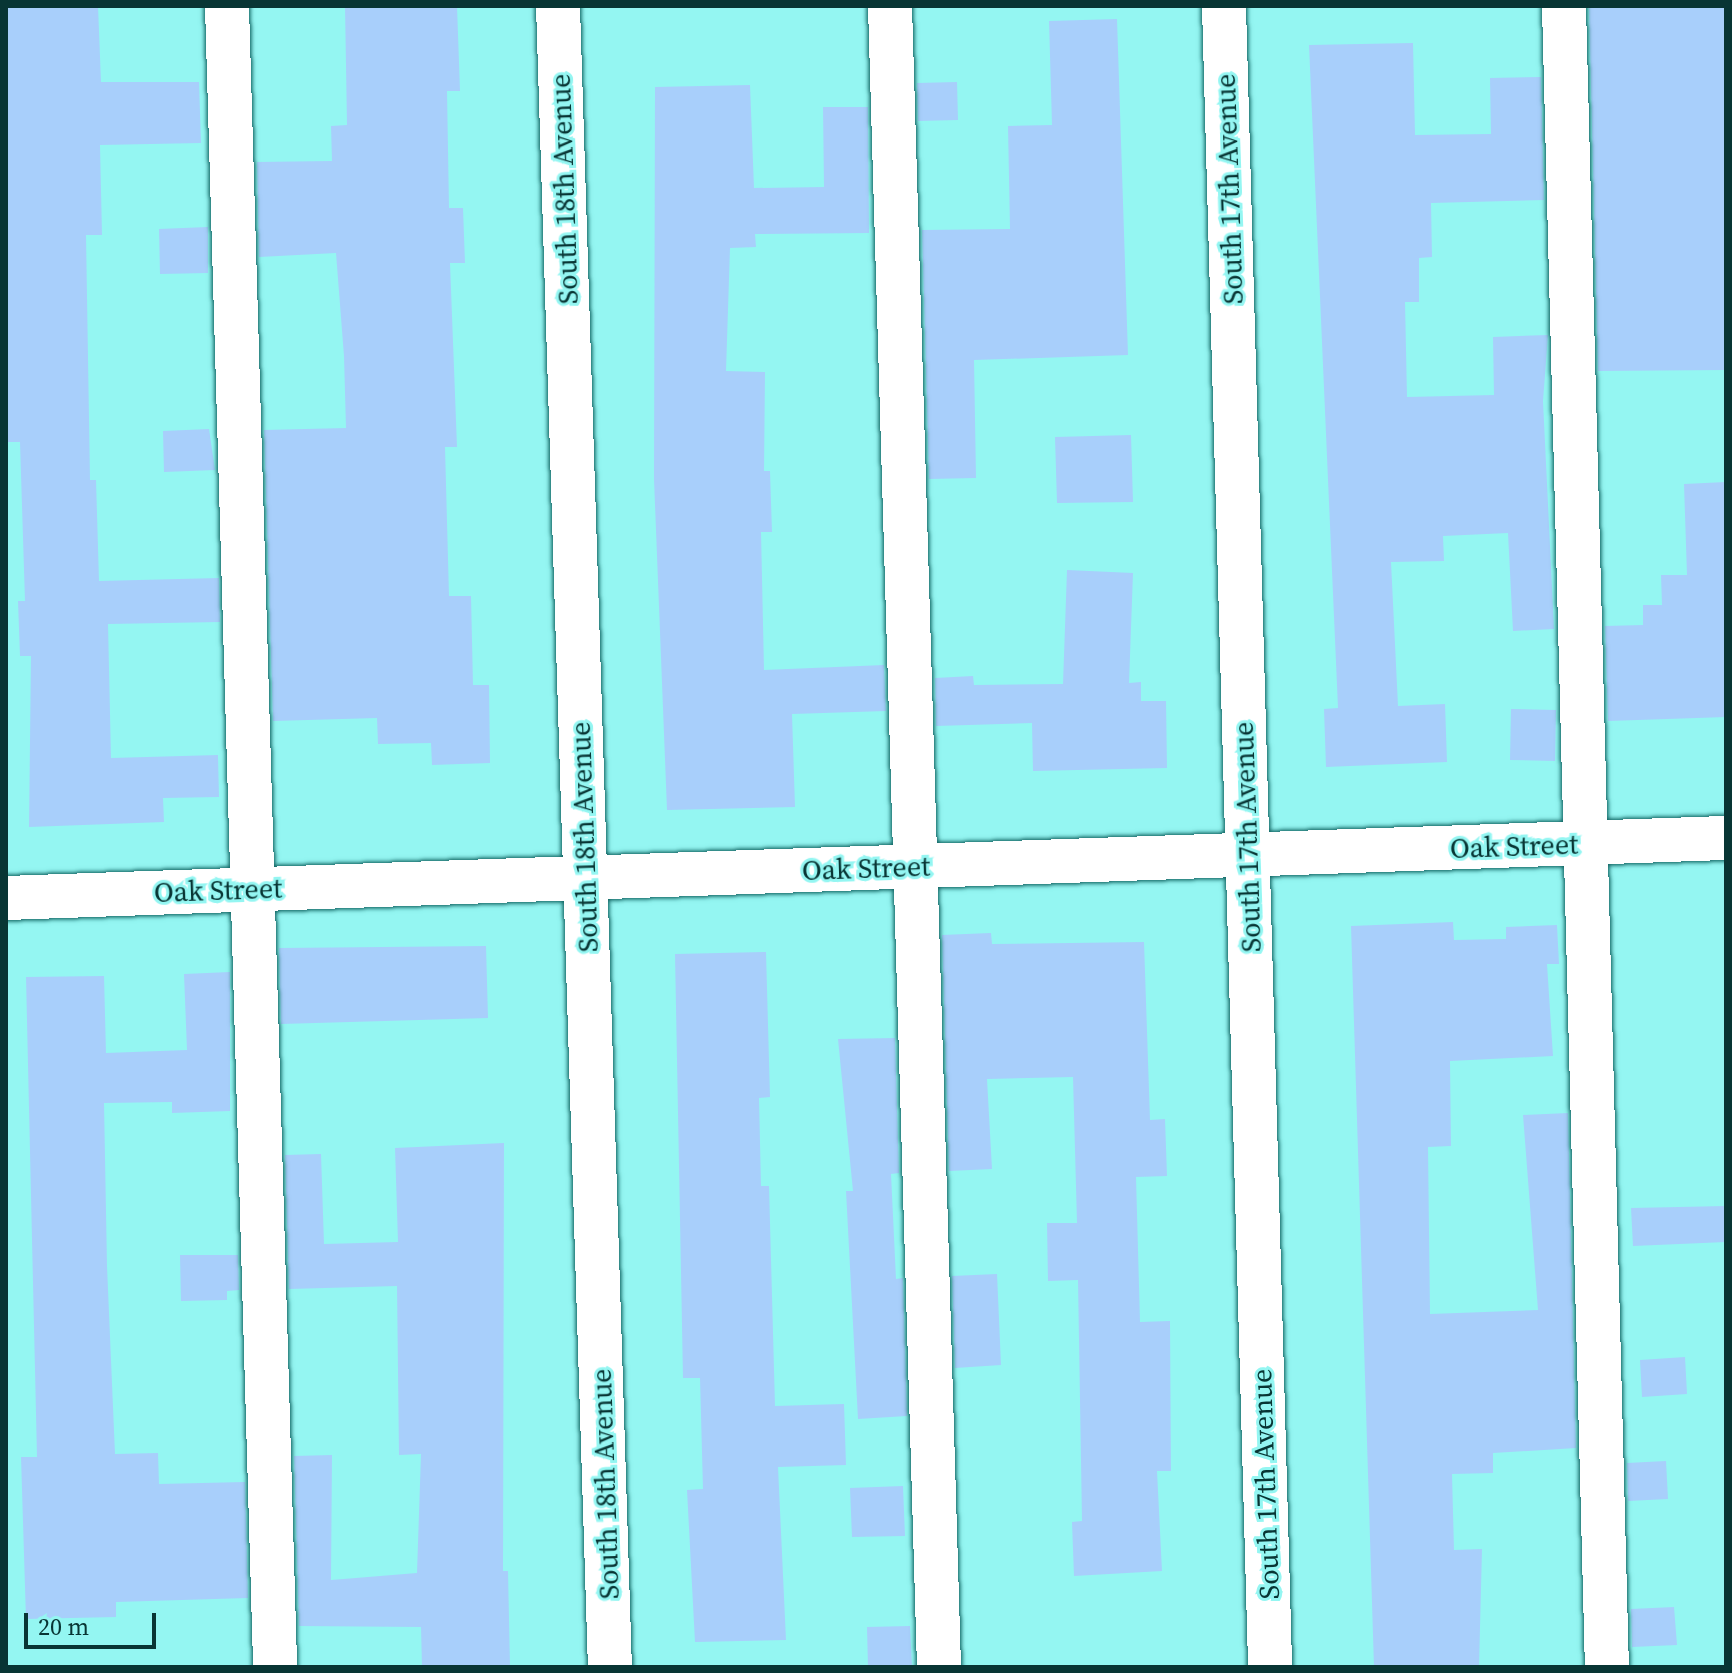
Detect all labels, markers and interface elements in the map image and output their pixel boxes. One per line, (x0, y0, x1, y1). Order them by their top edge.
street label: South 18th Avenue (543, 73, 585, 305)
street label: South 17th Avenue (1208, 73, 1250, 305)
street label: South 18th Avenue (563, 721, 605, 953)
street label: South 17th Avenue (1226, 721, 1268, 953)
street label: Oak Street (1449, 827, 1579, 865)
street label: Oak Street (801, 849, 931, 887)
street label: Oak Street (153, 871, 283, 909)
street label: South 18th Avenue (584, 1368, 626, 1600)
street label: South 17th Avenue (1244, 1368, 1286, 1600)
scale bar (28, 1597, 160, 1647)
text: 20 m (38, 1610, 89, 1643)

